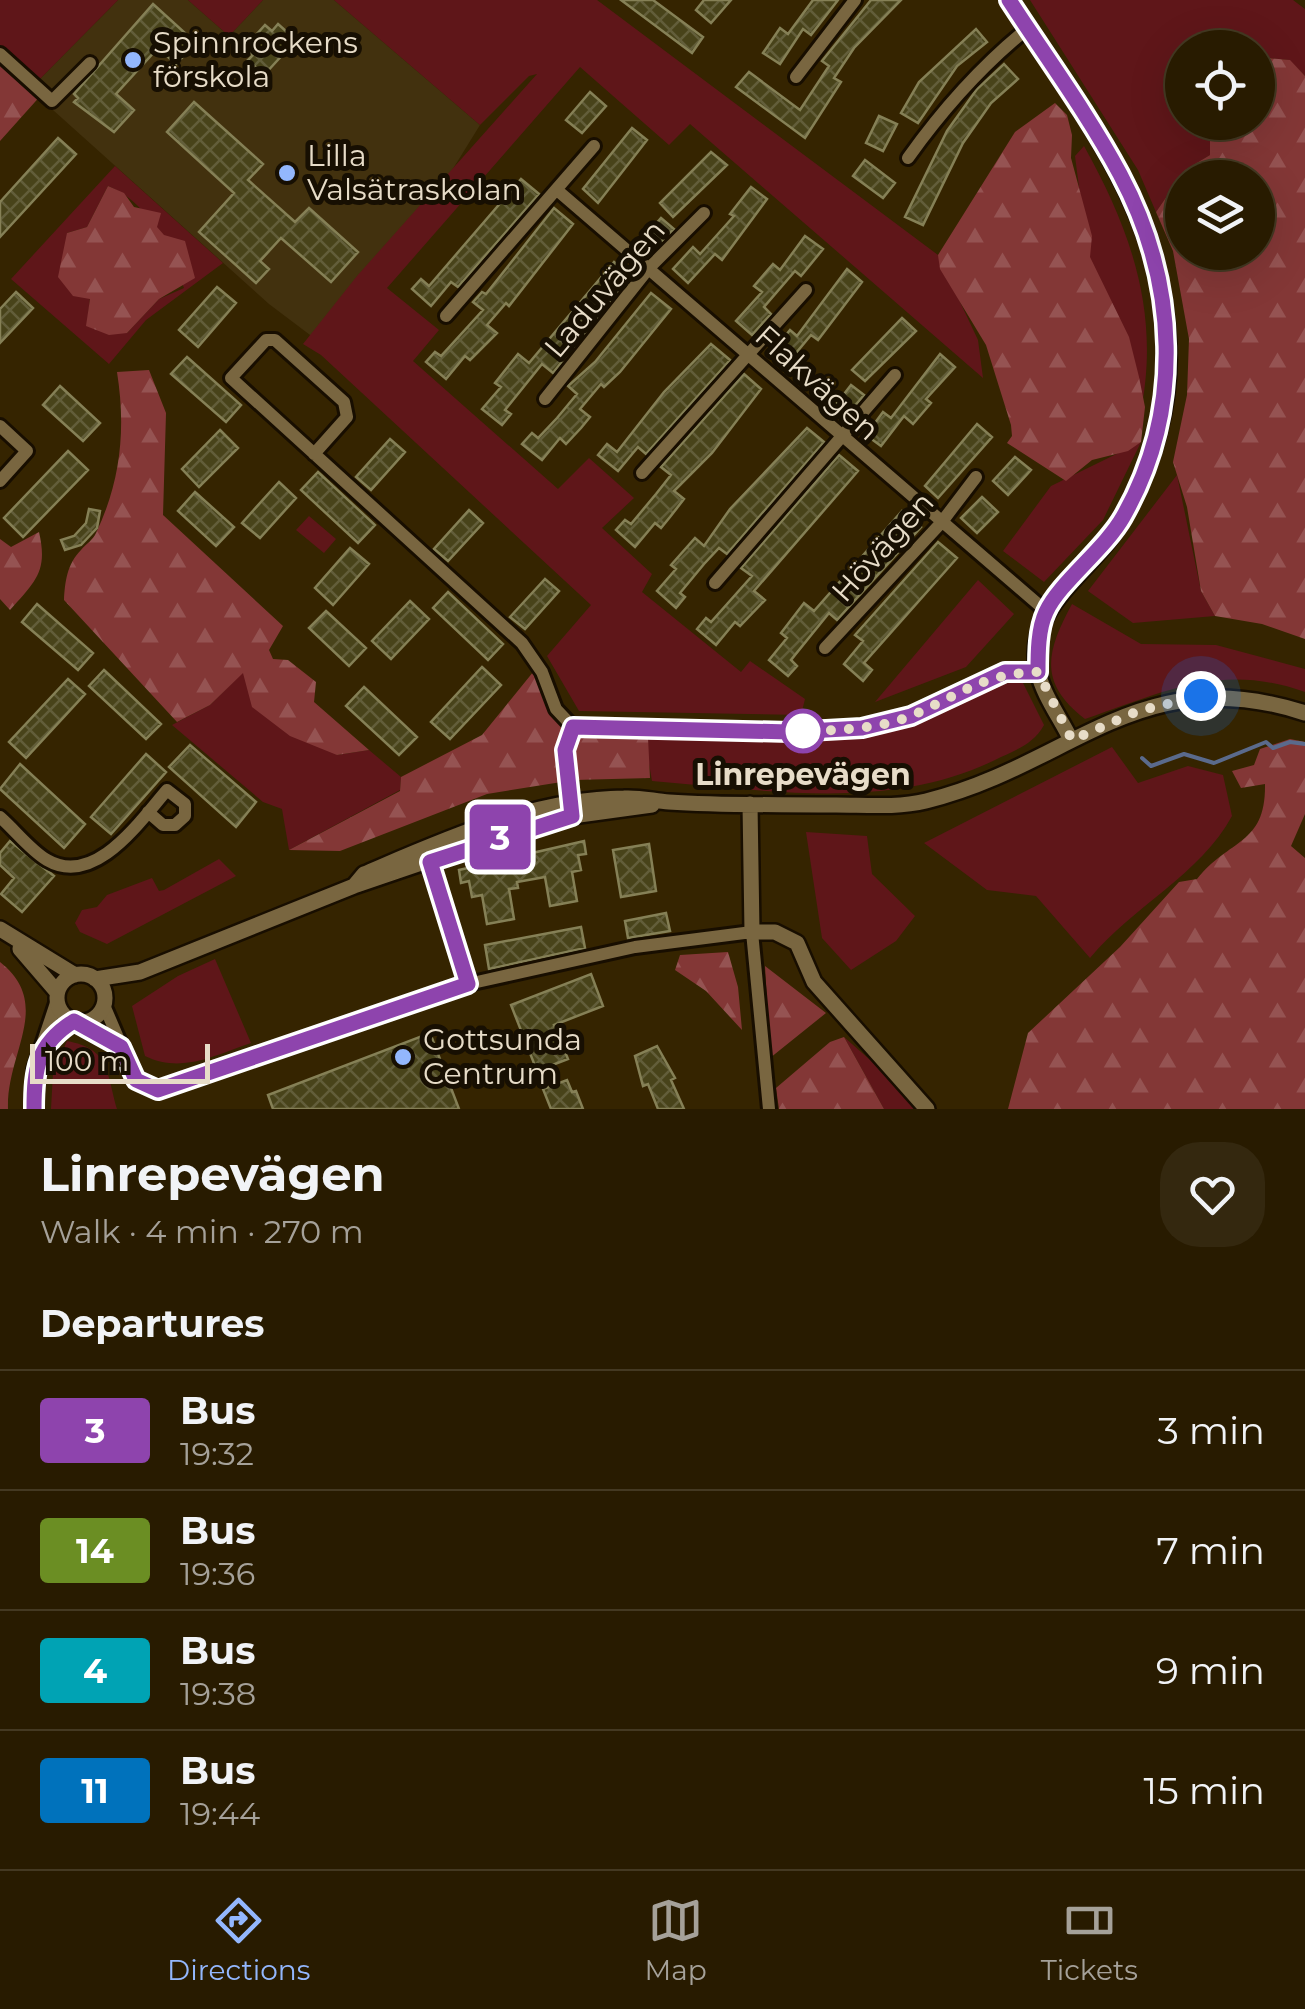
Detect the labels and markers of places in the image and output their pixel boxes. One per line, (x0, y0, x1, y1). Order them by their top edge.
place label: Spinnrockens förskola (153, 24, 358, 95)
marker: Spinnrockens förskola (122, 49, 144, 71)
place label: Lilla Valsätraskolan (307, 137, 522, 208)
marker: Lilla Valsätraskolan (276, 162, 298, 184)
marker: Linrepevägen (782, 710, 824, 752)
place label: Linrepevägen (695, 756, 911, 793)
place label: Gottsunda Centrum (423, 1021, 582, 1092)
marker: Gottsunda Centrum (392, 1046, 414, 1068)

